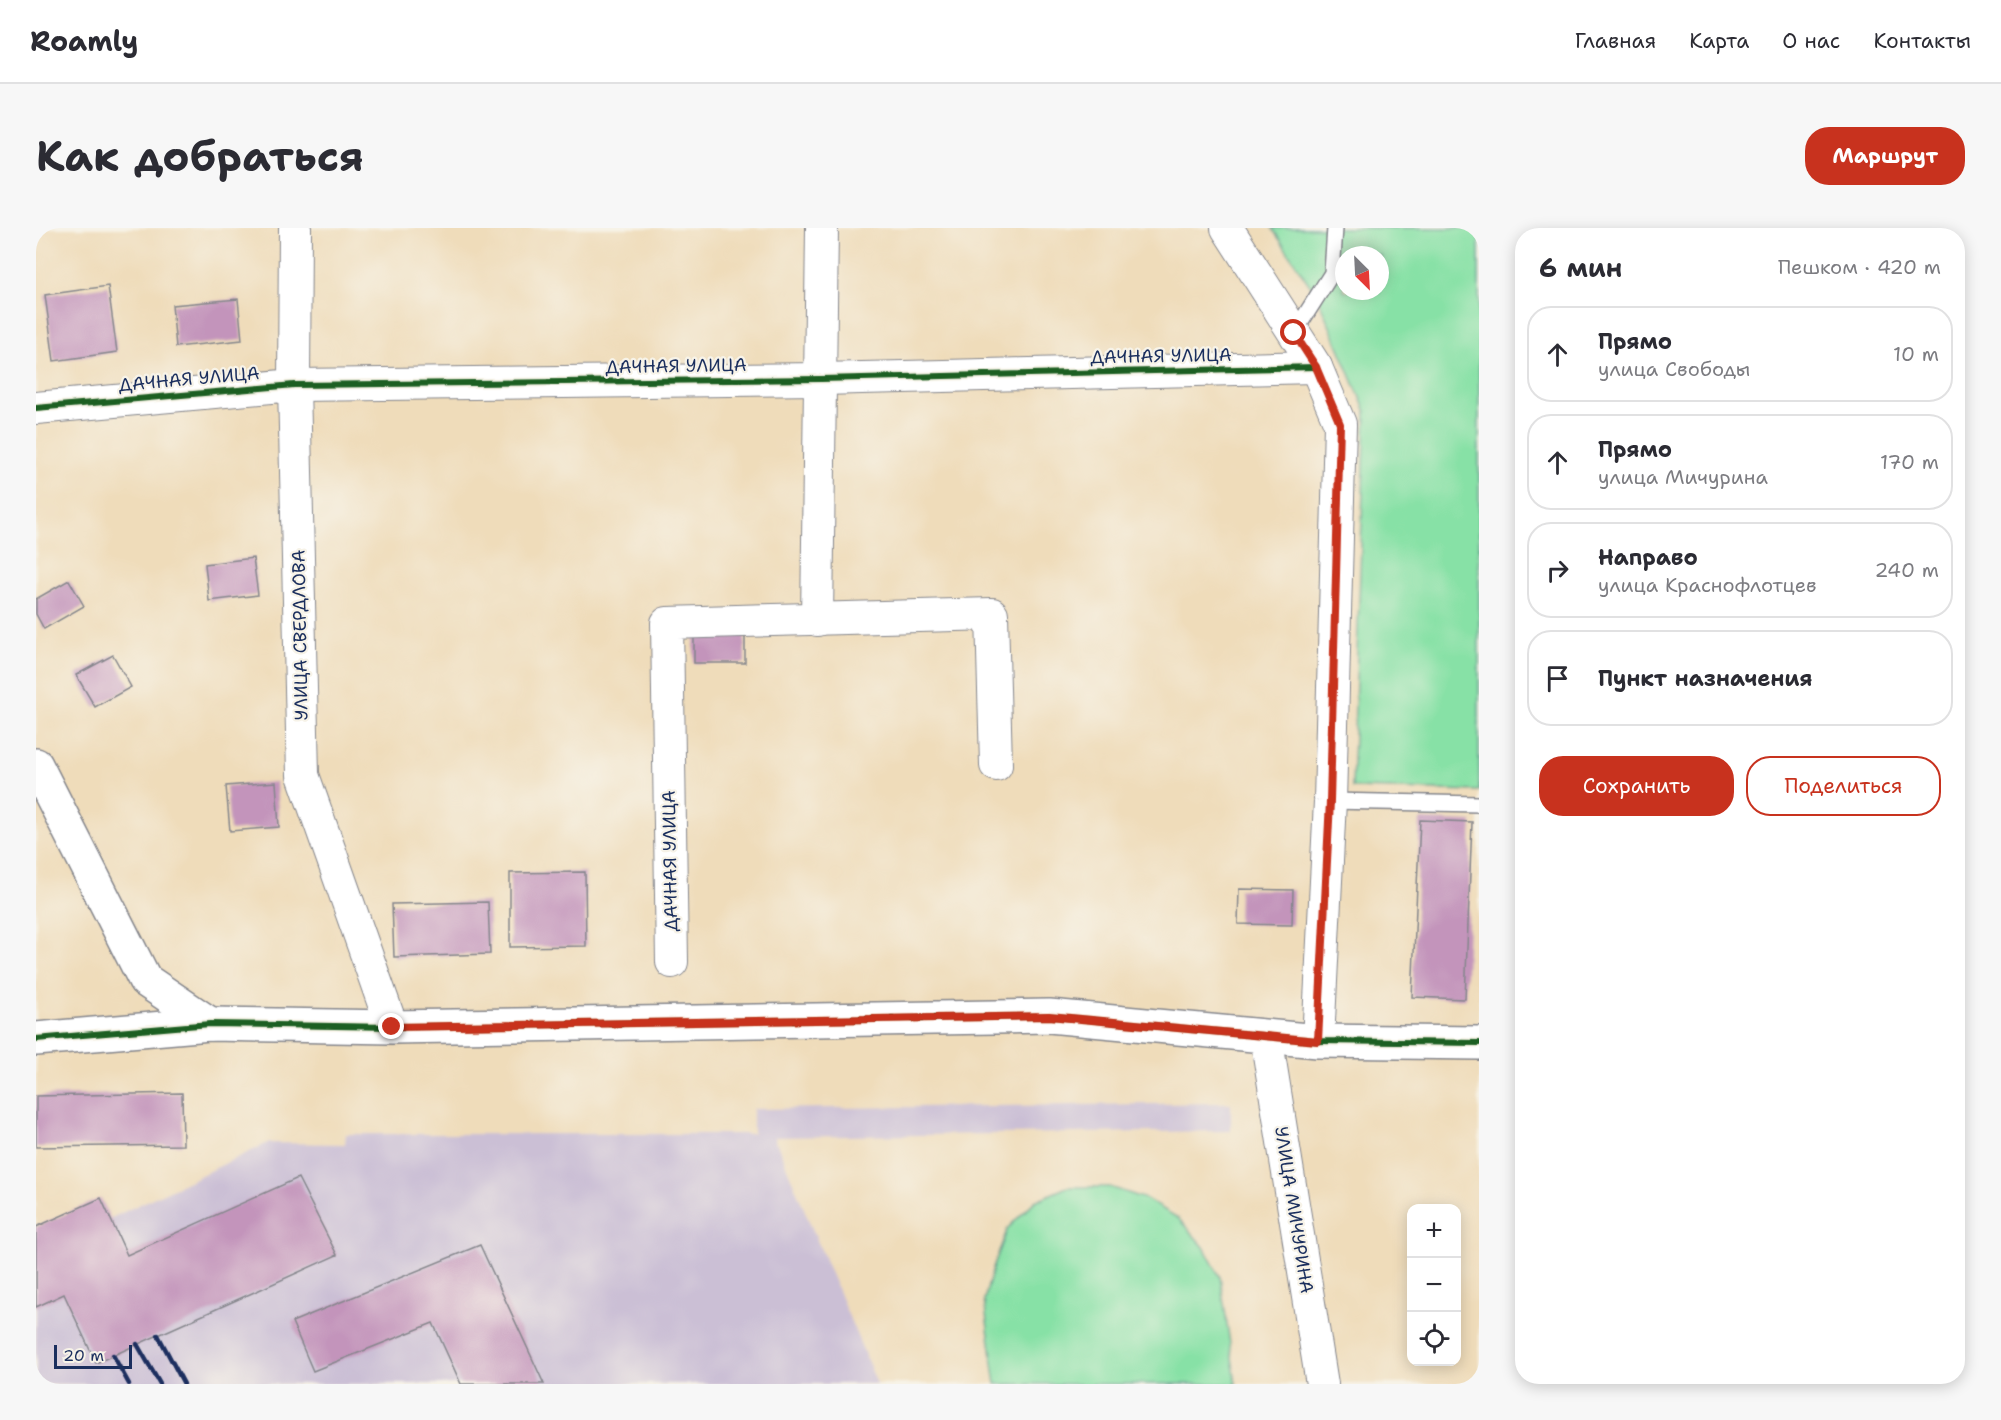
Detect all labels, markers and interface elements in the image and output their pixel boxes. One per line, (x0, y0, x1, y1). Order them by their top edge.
text: Roamly (30, 22, 138, 60)
text: Главная (1575, 27, 1656, 55)
text: Карта (1689, 27, 1749, 55)
text: О нас (1782, 27, 1840, 55)
text: Контакты (1873, 27, 1971, 55)
button: Маршрут (1805, 127, 1965, 185)
text: Как добраться (36, 128, 364, 184)
north arrow (1335, 246, 1389, 300)
text: 6 мин (1539, 250, 1622, 285)
text: Пешком · 420 m (1778, 254, 1941, 280)
route start (1280, 319, 1306, 345)
text: Прямо (1598, 327, 1672, 356)
icon: ahead (1541, 338, 1574, 371)
text: 10 m (1893, 341, 1939, 367)
street label: ДАЧНАЯ УЛИЦА (1090, 343, 1232, 369)
street label: ДАЧНАЯ УЛИЦА (605, 353, 747, 379)
text: улица Свободы (1598, 356, 1750, 382)
street label: ДАЧНАЯ УЛИЦА (117, 361, 261, 397)
text: Прямо (1598, 435, 1672, 464)
icon: ahead (1541, 446, 1574, 479)
text: 170 m (1880, 449, 1939, 475)
text: улица Мичурина (1598, 464, 1768, 490)
text: Направо (1598, 543, 1698, 572)
street label: УЛИЦА СВЕРДЛОВА (287, 549, 313, 721)
icon: right (1541, 554, 1574, 587)
text: 240 m (1874, 557, 1939, 583)
text: улица Краснофлотцев (1598, 572, 1817, 598)
icon: arrive (1541, 662, 1574, 695)
text: Пункт назначения (1598, 664, 1812, 693)
button: Сохранить (1539, 756, 1734, 816)
button: Поделиться (1746, 756, 1941, 816)
street label: ДАЧНАЯ УЛИЦА (657, 790, 683, 932)
route end (378, 1013, 404, 1039)
street label: УЛИЦА МИЧУРИНА (1269, 1125, 1319, 1295)
map controls (1407, 1204, 1461, 1366)
button: + (1407, 1204, 1461, 1258)
button: − (1407, 1258, 1461, 1312)
button: locate (1407, 1312, 1461, 1366)
scale bar (54, 1342, 132, 1370)
text: 20 m (63, 1345, 104, 1366)

